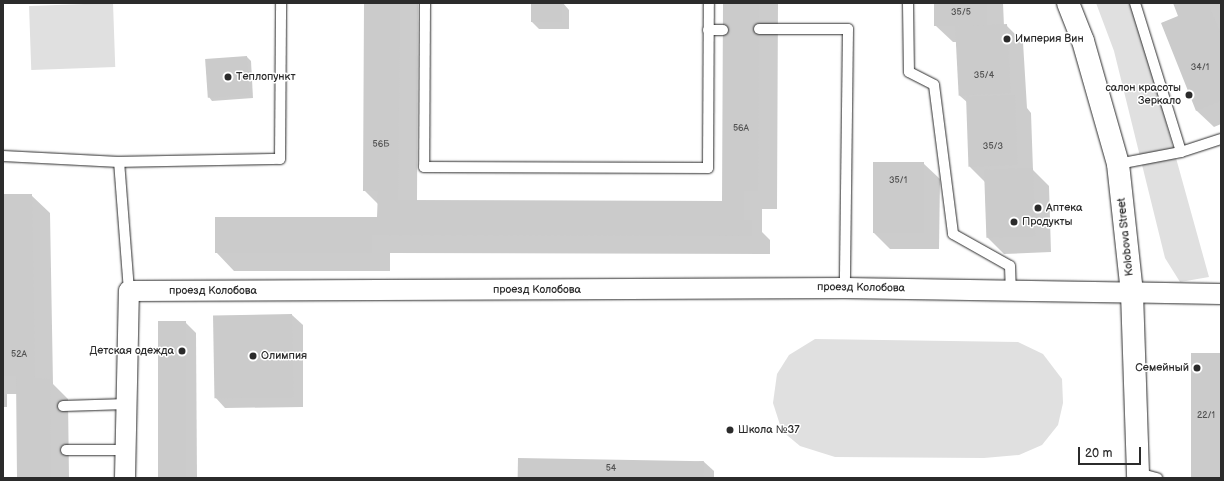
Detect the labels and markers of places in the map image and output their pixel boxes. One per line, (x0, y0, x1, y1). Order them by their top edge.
place label: Империя Вин (1015, 32, 1084, 46)
marker: Империя Вин (1002, 34, 1012, 44)
place label: Теплопункт (236, 70, 296, 84)
marker: Теплопункт (223, 72, 233, 82)
place label: салон красоты Зеркало (1105, 82, 1181, 108)
marker: салон красоты Зеркало (1184, 90, 1194, 100)
place label: Аптека (1046, 201, 1082, 215)
marker: Аптека (1033, 203, 1043, 213)
place label: Продукты (1022, 215, 1073, 229)
marker: Продукты (1009, 217, 1019, 227)
place label: Детская одежда (89, 344, 174, 358)
marker: Детская одежда (177, 346, 187, 356)
place label: Олимпия (261, 349, 307, 363)
marker: Олимпия (248, 351, 258, 361)
place label: Семейный (1135, 361, 1189, 375)
marker: Семейный (1192, 363, 1202, 373)
place label: Школа №37 (738, 423, 800, 437)
marker: Школа №37 (725, 425, 735, 435)

